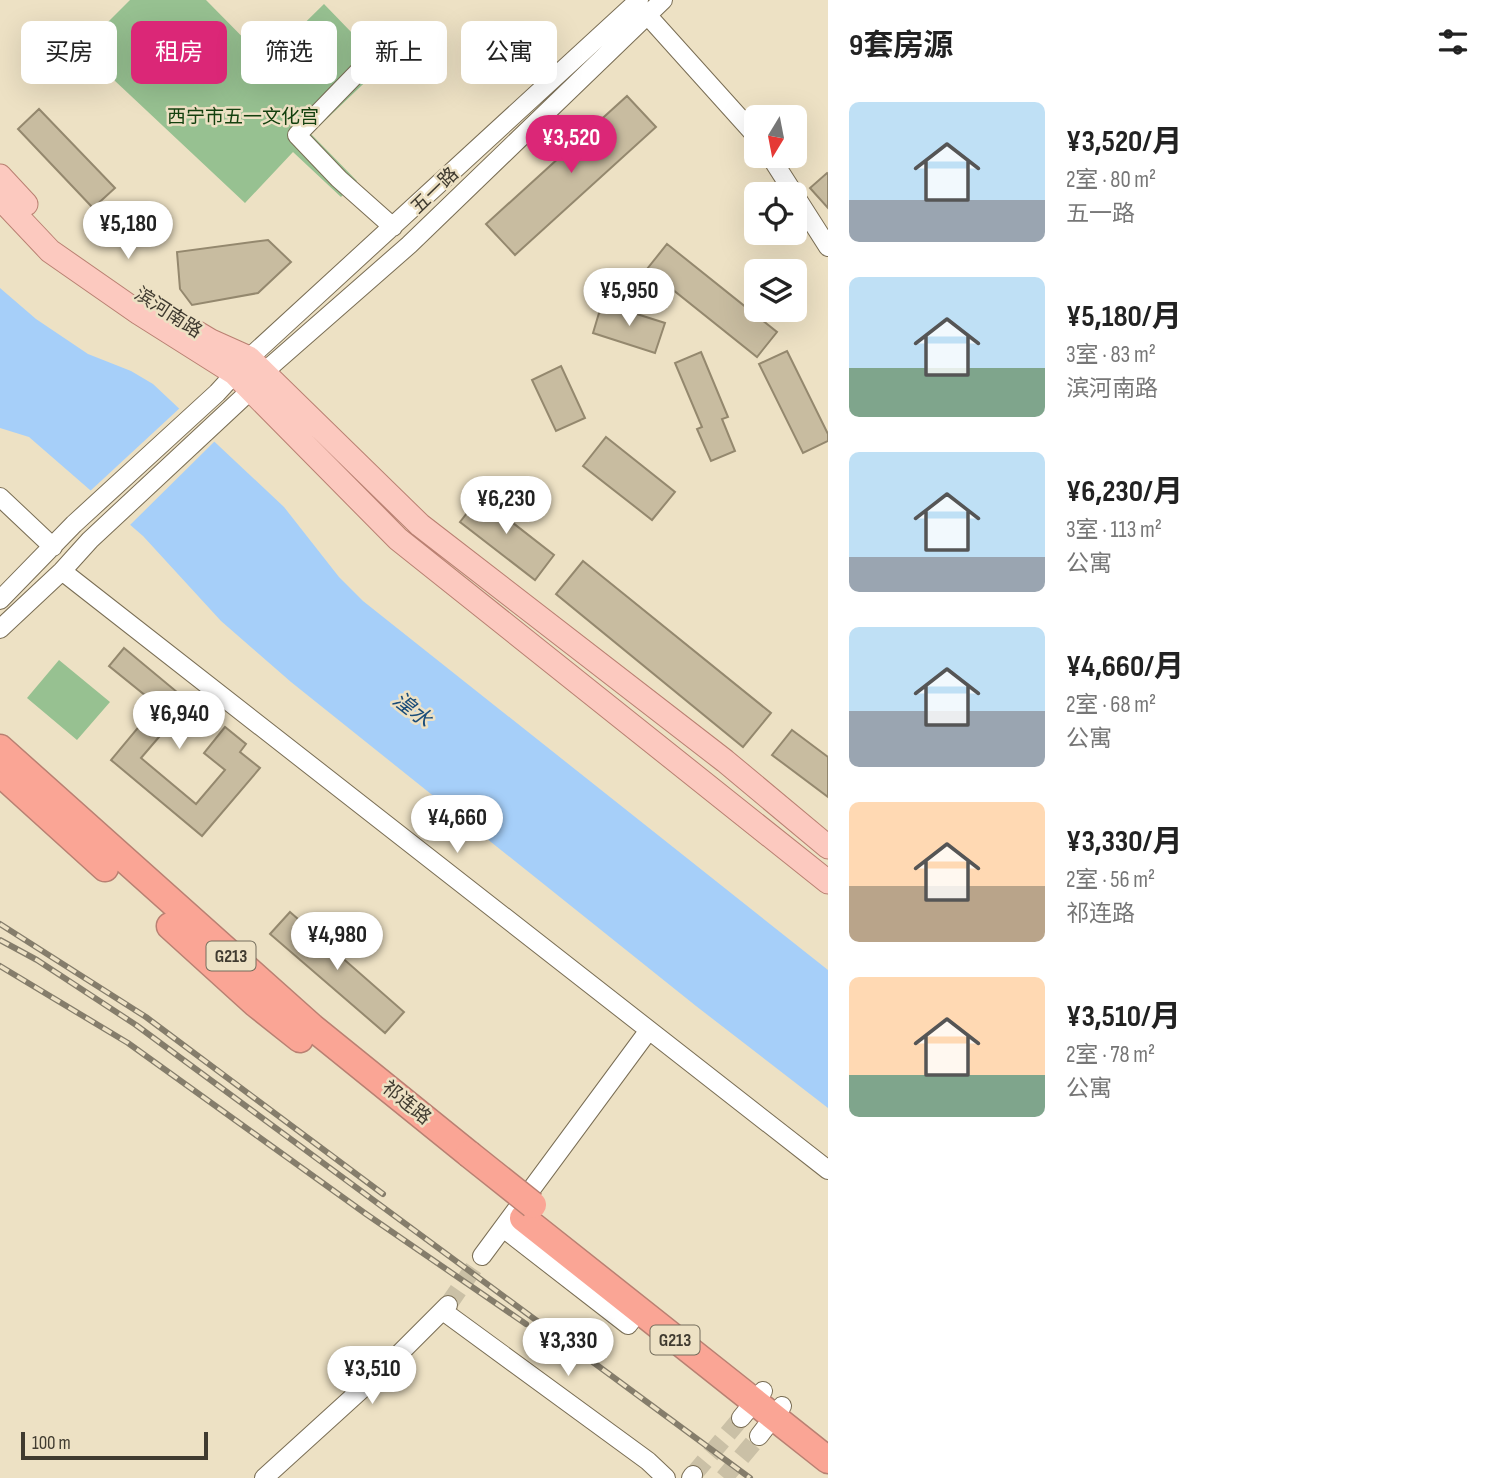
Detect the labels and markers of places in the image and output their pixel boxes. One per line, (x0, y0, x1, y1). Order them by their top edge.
pin: ¥3,520 (514, 116, 628, 175)
pin: ¥5,180 (71, 202, 185, 261)
pin: ¥5,950 (572, 268, 686, 328)
pin: ¥6,230 (449, 476, 563, 536)
pin: ¥6,940 (122, 692, 236, 751)
pin: ¥4,660 (400, 796, 514, 855)
pin: ¥4,980 (280, 912, 394, 972)
pin: ¥3,330 (511, 1318, 625, 1378)
pin: ¥3,510 (315, 1346, 429, 1406)

